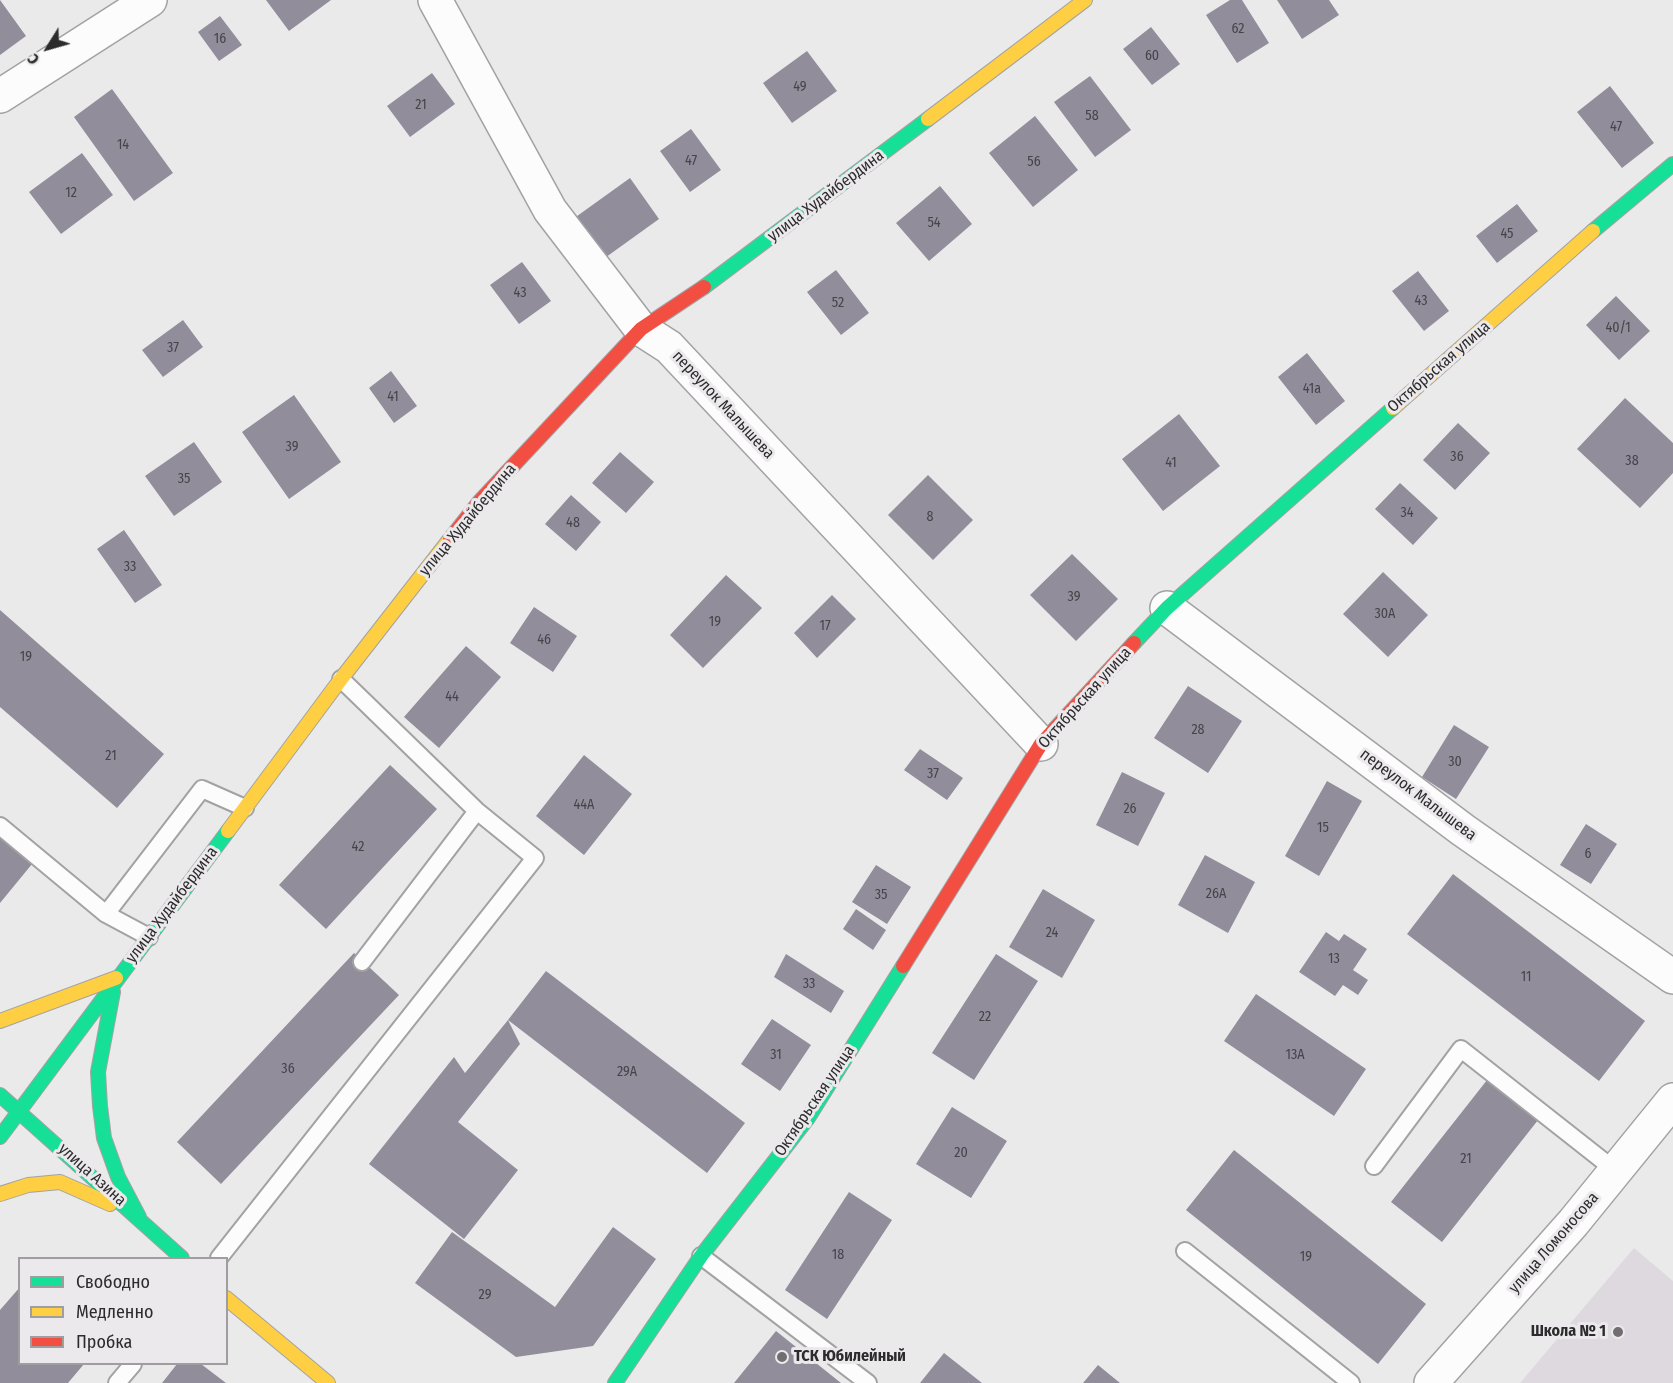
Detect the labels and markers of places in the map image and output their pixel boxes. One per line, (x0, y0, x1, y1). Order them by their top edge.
place label: Школа № 1 (1531, 1322, 1606, 1342)
marker: Школа № 1 (1611, 1325, 1625, 1339)
place label: ТСК Юбилейный (794, 1347, 906, 1367)
marker: ТСК Юбилейный (775, 1350, 789, 1364)

